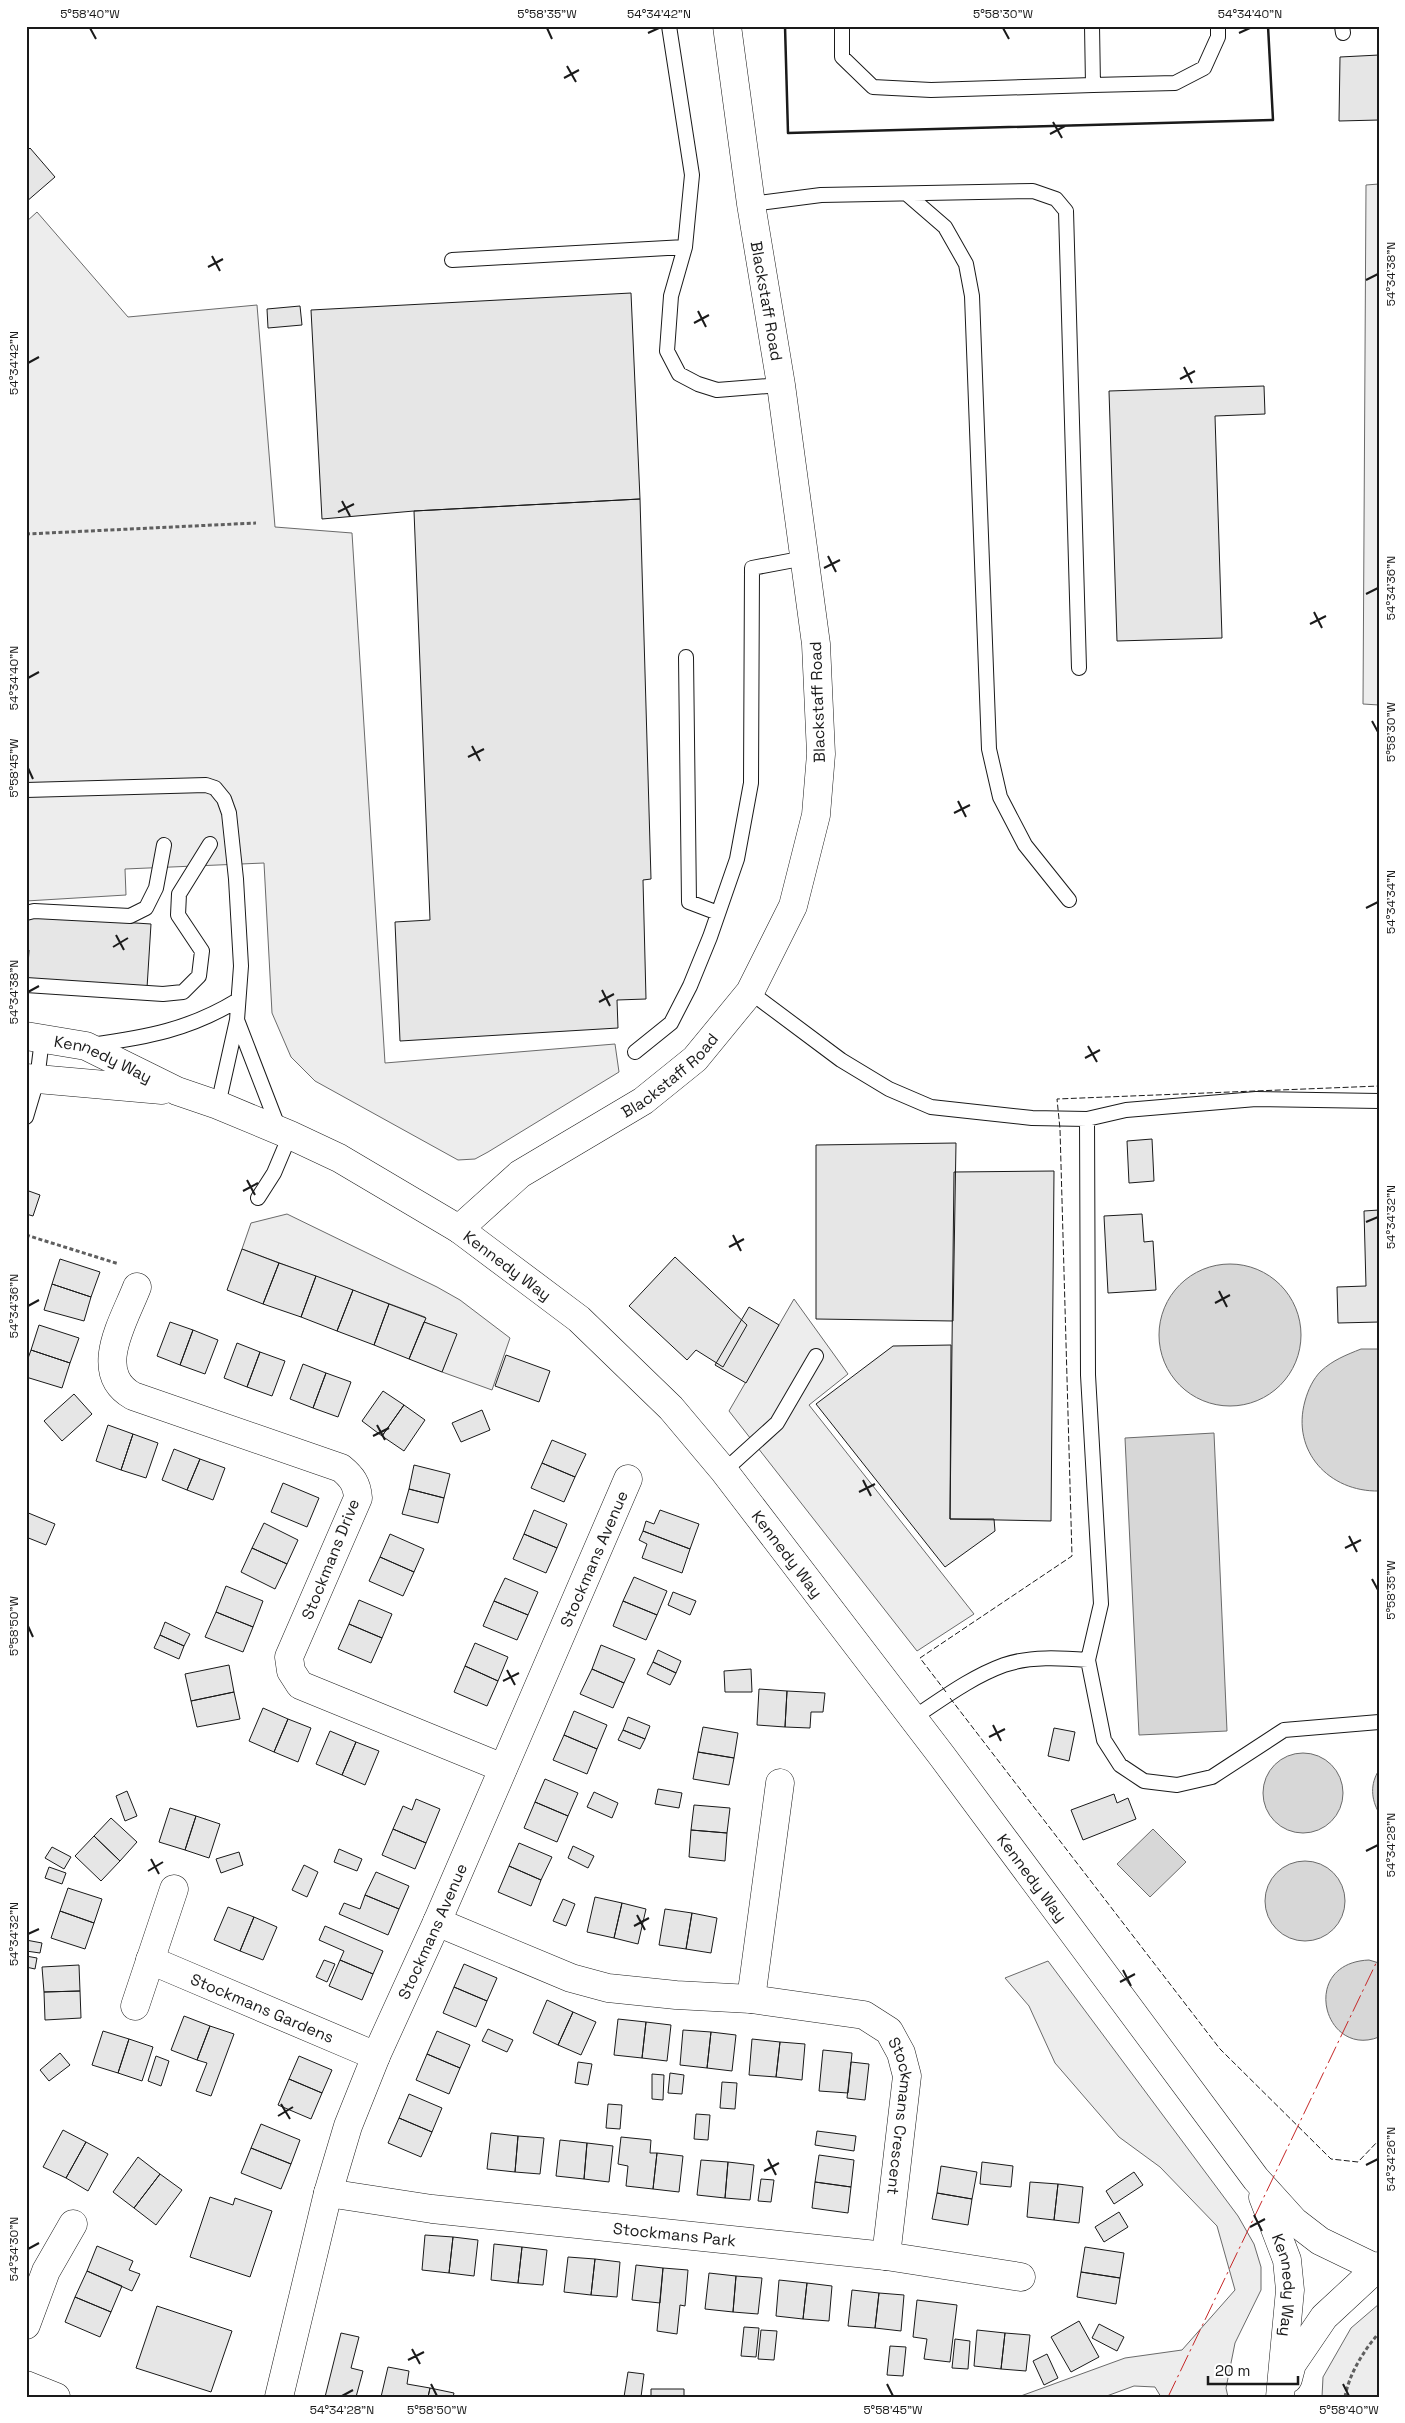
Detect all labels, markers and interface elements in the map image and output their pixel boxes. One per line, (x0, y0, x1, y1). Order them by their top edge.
text: 5°58'40"W (60, 6, 120, 22)
text: 5°58'35"W (517, 6, 577, 22)
text: 54°34'42"N (627, 6, 691, 22)
text: 5°58'30"W (973, 6, 1033, 22)
text: 54°34'40"N (1218, 6, 1282, 22)
street label: Blackstaff Road (746, 240, 787, 363)
text: 54°34'38"N (1383, 242, 1399, 306)
text: 54°34'42"N (6, 331, 22, 395)
text: 54°34'36"N (1383, 556, 1399, 620)
street label: Blackstaff Road (805, 641, 830, 763)
text: 54°34'40"N (6, 646, 22, 710)
text: 5°58'30"W (1383, 702, 1399, 762)
text: 5°58'45"W (6, 738, 22, 798)
text: 54°34'34"N (1383, 870, 1399, 934)
text: 54°34'38"N (6, 960, 22, 1024)
street label: Blackstaff Road (617, 1029, 723, 1123)
street label: Kennedy Way (52, 1031, 155, 1088)
text: 54°34'32"N (1383, 1185, 1399, 1249)
street label: Kennedy Way (459, 1226, 556, 1306)
text: 54°34'36"N (6, 1274, 22, 1338)
street label: Stockmans Avenue (555, 1487, 633, 1630)
street label: Stockmans Drive (297, 1496, 364, 1623)
street label: Kennedy Way (747, 1506, 827, 1602)
text: 5°58'35"W (1383, 1560, 1399, 1620)
text: 5°58'50"W (6, 1596, 22, 1656)
text: 54°34'28"N (1383, 1813, 1399, 1877)
street label: Kennedy Way (992, 1830, 1072, 1926)
street label: Stockmans Avenue (393, 1860, 472, 2003)
text: 54°34'32"N (6, 1902, 22, 1966)
street label: Stockmans Gardens (187, 1968, 337, 2048)
street label: Stockmans Crescent (882, 2033, 918, 2196)
text: 54°34'26"N (1383, 2127, 1399, 2191)
text: 54°34'30"N (6, 2217, 22, 2281)
street label: Stockmans Park (612, 2218, 737, 2251)
street label: Kennedy Way (1267, 2230, 1300, 2338)
scale bar (1208, 2353, 1298, 2385)
text: 20 m (1215, 2361, 1250, 2380)
text: 54°34'28"N (310, 2402, 374, 2418)
text: 5°58'50"W (407, 2402, 467, 2418)
text: 5°58'45"W (863, 2402, 923, 2418)
text: 5°58'40"W (1319, 2402, 1379, 2418)

